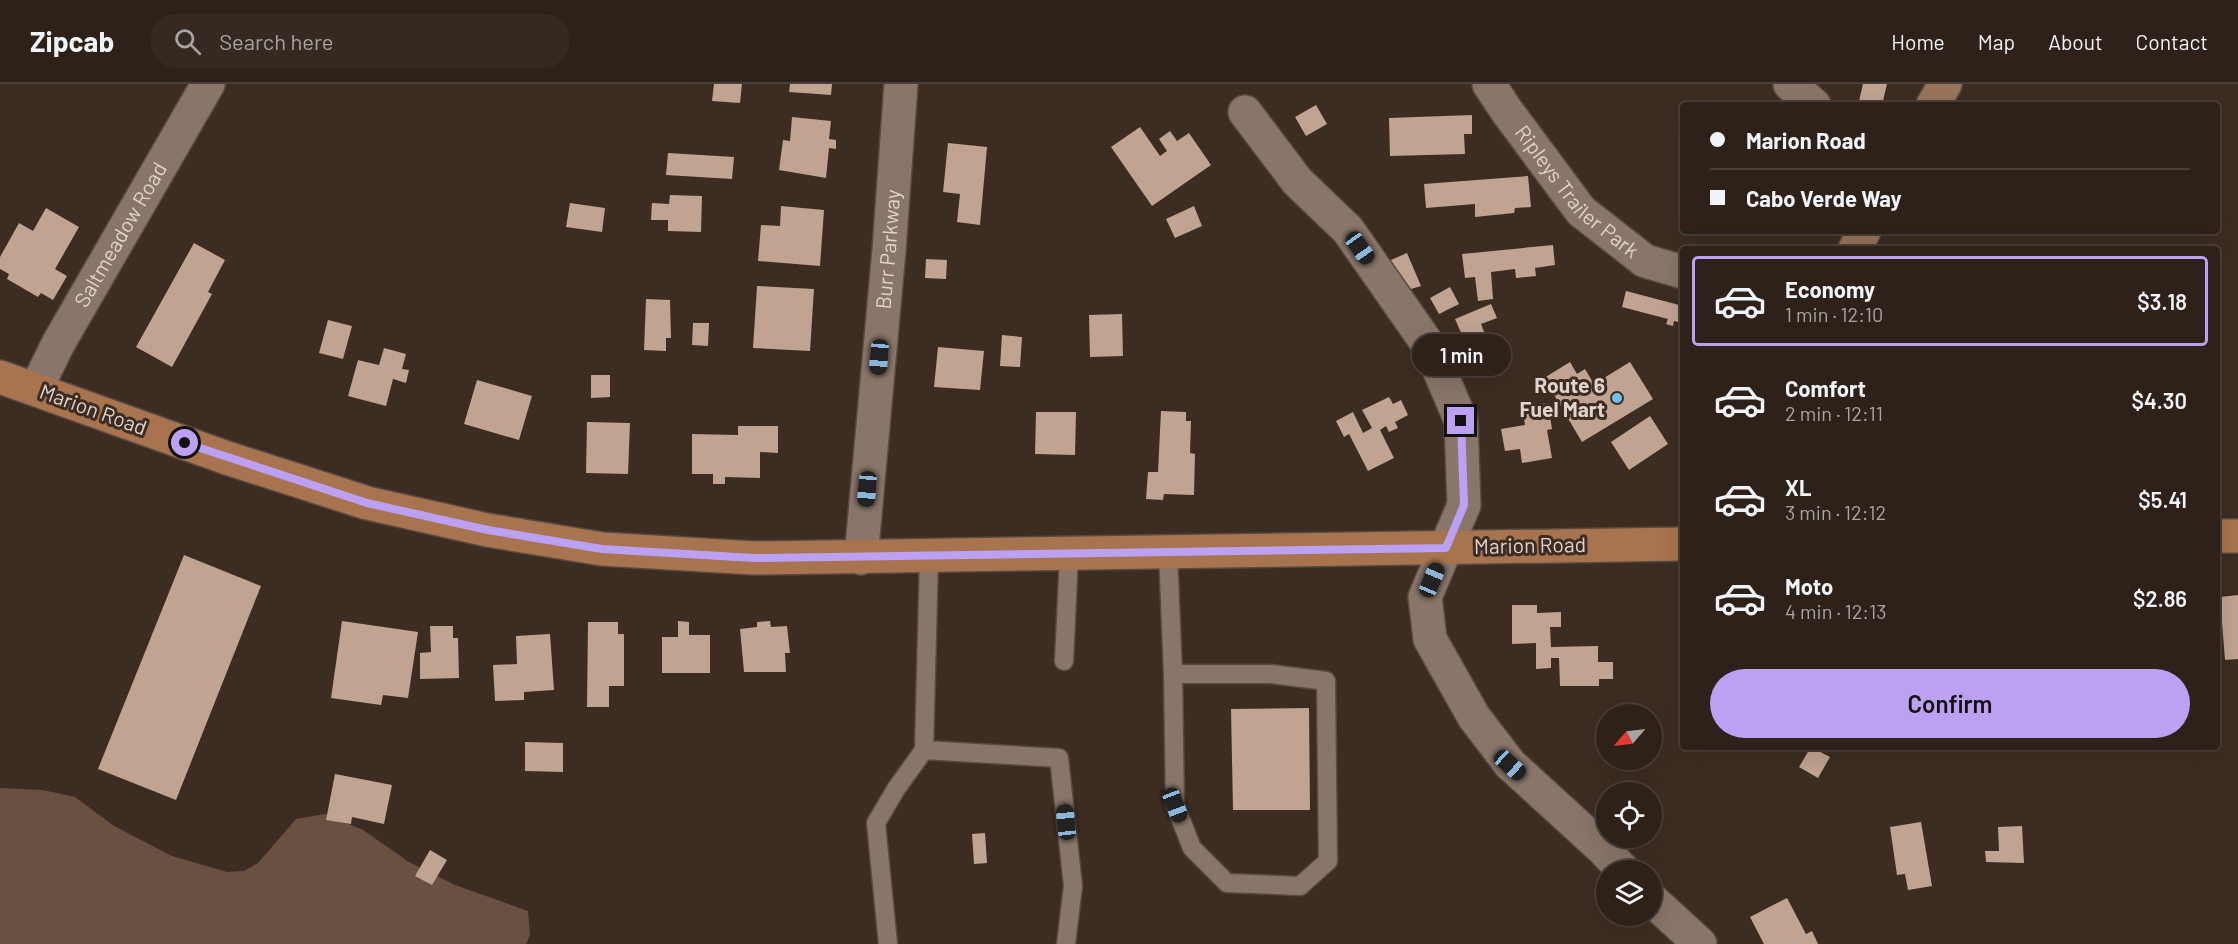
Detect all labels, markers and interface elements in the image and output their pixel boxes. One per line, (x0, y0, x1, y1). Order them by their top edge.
search box (150, 14, 570, 68)
text: Zipcab (30, 24, 114, 58)
icon: search (171, 25, 204, 58)
text: Search here (219, 28, 334, 54)
text: Home (1891, 29, 1945, 54)
text: Map (1978, 29, 2015, 54)
text: About (2048, 29, 2103, 54)
text: Contact (2136, 29, 2208, 54)
street label: Ripleys Trailer Park (1511, 120, 1644, 262)
text: Marion Road (1746, 127, 1866, 153)
street label: Saltmeadow Road (68, 157, 171, 311)
text: Cabo Verde Way (1746, 185, 1902, 211)
street label: Burr Parkway (870, 188, 904, 310)
car (1342, 228, 1378, 268)
icon: car (1713, 274, 1767, 328)
text: Economy (1785, 276, 1875, 302)
text: $3.18 (2137, 288, 2187, 314)
text: 1 min · 12:10 (1785, 302, 1883, 326)
callout: 1 min (1412, 334, 1510, 376)
car (868, 338, 890, 376)
text: 1 min (1440, 343, 1483, 367)
place label: Route 6 Fuel Mart (1520, 372, 1605, 421)
icon: car (1713, 373, 1767, 427)
text: Comfort (1785, 375, 1866, 401)
street label: Marion Road (37, 378, 150, 440)
text: $4.30 (2131, 387, 2187, 413)
marker: Route 6 Fuel Mart (1610, 391, 1624, 405)
text: 2 min · 12:11 (1785, 401, 1883, 425)
route end (1447, 407, 1474, 434)
route start (171, 429, 198, 456)
car (856, 470, 878, 508)
icon: car (1713, 472, 1767, 526)
text: XL (1785, 474, 1811, 500)
text: $5.41 (2138, 486, 2187, 512)
text: 3 min · 12:12 (1785, 500, 1886, 524)
street label: Marion Road (1474, 531, 1586, 558)
car (1417, 560, 1447, 600)
icon: car (1713, 571, 1767, 625)
text: Moto (1785, 573, 1833, 599)
text: $2.86 (2133, 585, 2187, 611)
text: 4 min · 12:13 (1785, 599, 1886, 623)
button: Confirm (1710, 669, 2190, 738)
north arrow (1596, 704, 1662, 770)
map controls (1596, 704, 1662, 926)
car (1491, 746, 1529, 784)
button: locate (1596, 782, 1662, 848)
car (1160, 785, 1190, 825)
car (1055, 803, 1077, 841)
button: layers (1596, 860, 1662, 926)

